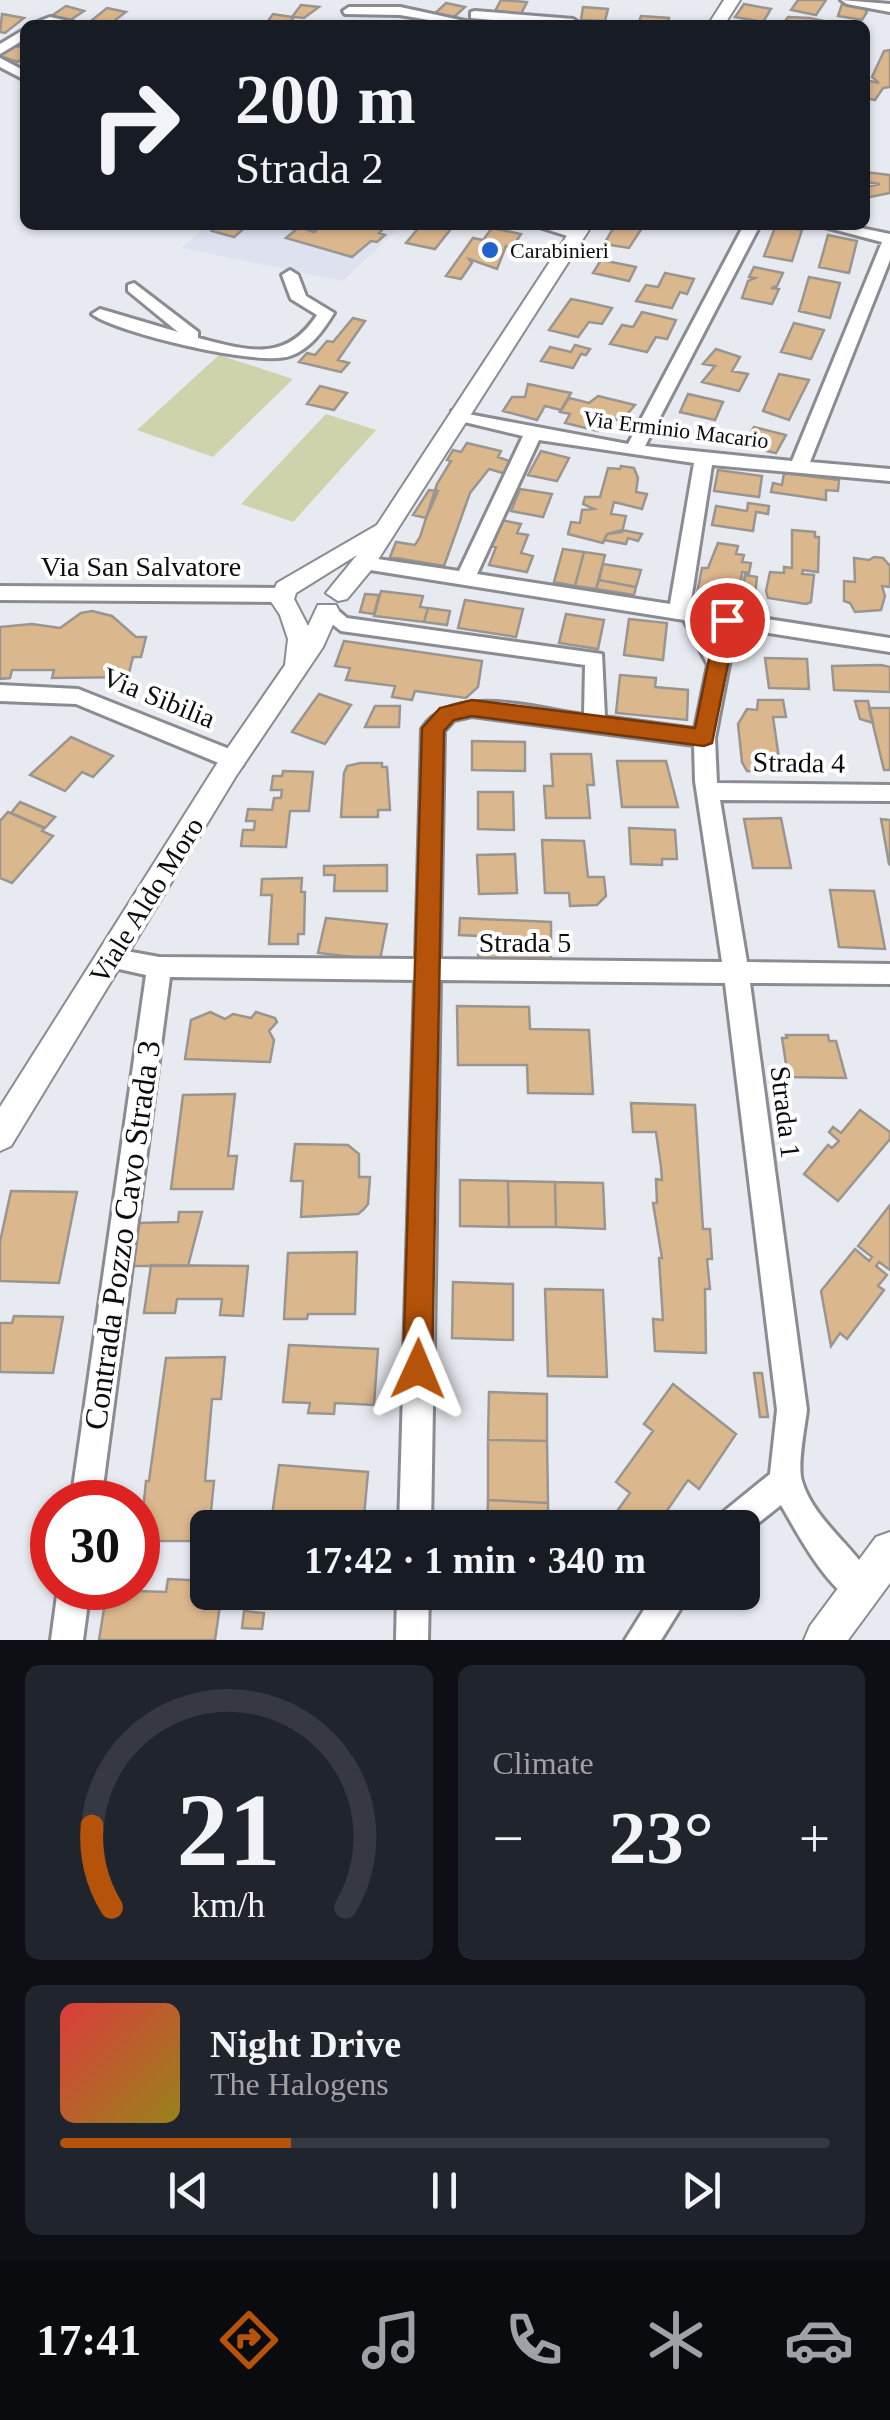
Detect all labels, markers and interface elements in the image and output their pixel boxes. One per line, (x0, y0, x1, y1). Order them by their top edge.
icon: right (70, 60, 200, 190)
text: 200 m (235, 61, 416, 138)
text: Strada 2 (235, 143, 384, 193)
place label: Carabinieri (510, 238, 609, 263)
marker: Carabinieri (479, 239, 501, 261)
street label: Via Erminio Macario (582, 406, 770, 453)
street label: Via San Salvatore (41, 551, 241, 582)
pin (685, 578, 770, 663)
icon: arrive (700, 593, 755, 648)
street label: Via Sibilia (98, 661, 220, 734)
street label: Strada 4 (752, 746, 846, 779)
street label: Viale Aldo Moro (83, 812, 210, 989)
street label: Strada 5 (479, 927, 571, 958)
street label: Contrada Pozzo Cavo Strada 3 (77, 1038, 167, 1432)
street label: Strada 1 (764, 1064, 807, 1160)
position arrow (366, 1317, 470, 1421)
speed limit sign: 30 (30, 1480, 160, 1610)
text: 17:42 · 1 min · 340 m (304, 1539, 646, 1581)
text: Climate (493, 1745, 594, 1781)
text: 21 (177, 1772, 281, 1887)
text: 23° (609, 1796, 714, 1879)
text: − (493, 1808, 524, 1869)
text: + (799, 1808, 830, 1869)
text: km/h (192, 1885, 266, 1925)
text: Night Drive (210, 2023, 401, 2065)
text: The Halogens (210, 2066, 389, 2102)
icon: previous (161, 2163, 216, 2218)
icon: pause (417, 2163, 472, 2218)
icon: next (674, 2163, 729, 2218)
icon: directions (214, 2305, 284, 2375)
icon: music (356, 2305, 426, 2375)
icon: phone (499, 2305, 569, 2375)
icon: climate (641, 2305, 711, 2375)
icon: car (784, 2305, 854, 2375)
text: 17:41 (36, 2315, 141, 2365)

